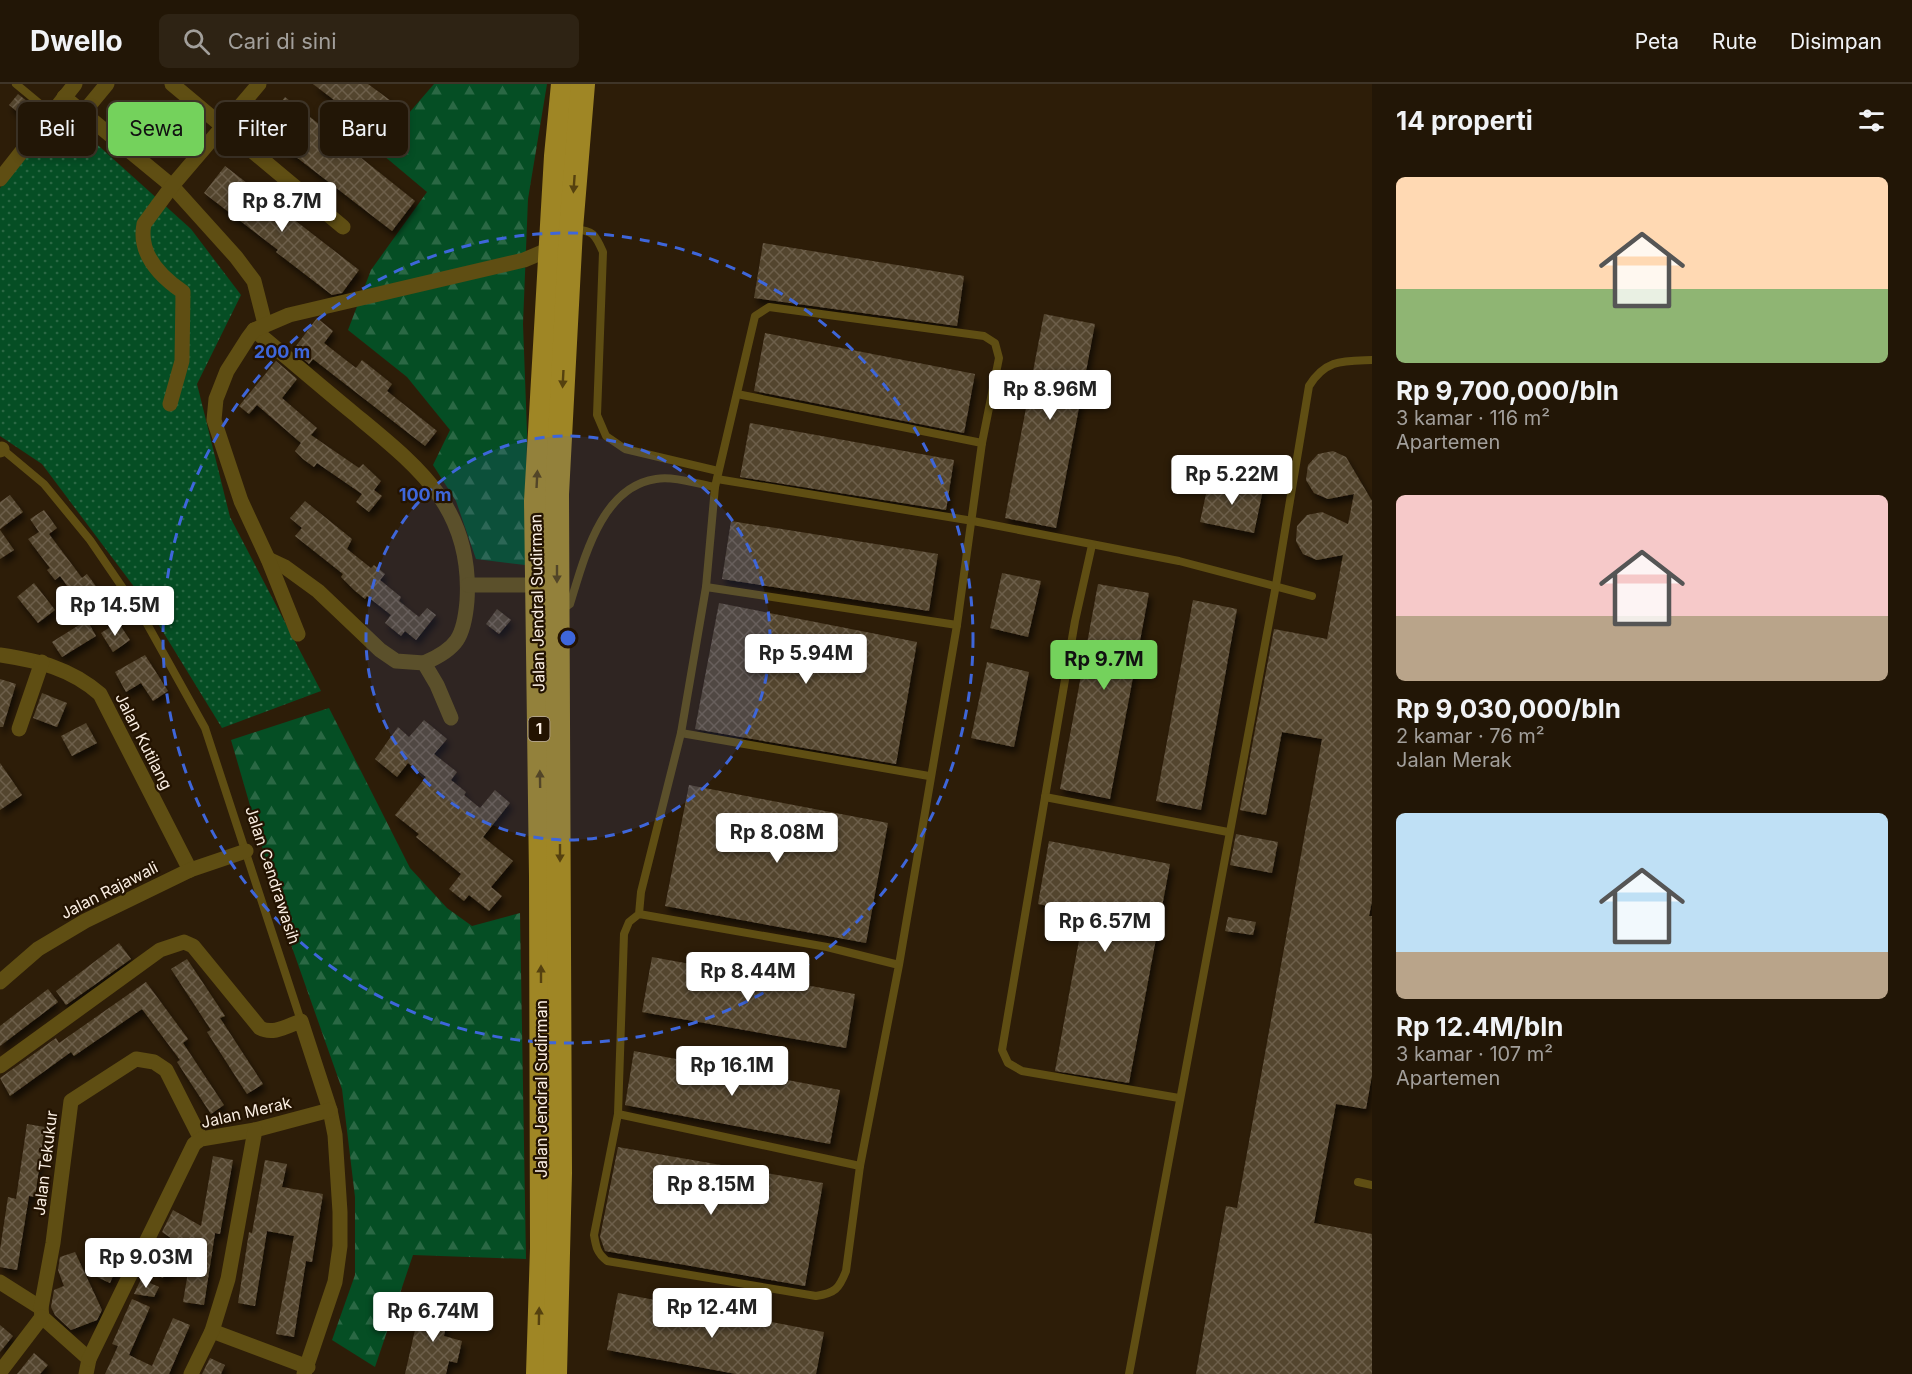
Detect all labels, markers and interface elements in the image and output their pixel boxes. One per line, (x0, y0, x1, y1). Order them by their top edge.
search box (159, 14, 579, 68)
text: Dwello (30, 24, 123, 58)
icon: search (180, 25, 213, 58)
text: Cari di sini (228, 28, 337, 54)
text: Peta (1635, 29, 1679, 54)
text: Rute (1712, 29, 1757, 54)
text: Disimpan (1790, 29, 1882, 54)
chip: Beli (18, 102, 96, 156)
chip: Sewa (108, 102, 204, 156)
chip: Filter (216, 102, 308, 156)
chip: Baru (320, 102, 408, 156)
icon: filters (1855, 104, 1888, 137)
text: 14 properti (1396, 105, 1533, 136)
one-way arrow (570, 175, 579, 194)
pin: Rp 8.7M (227, 182, 337, 233)
text: Rp 8.7M (242, 189, 322, 213)
icon: home (1588, 216, 1696, 324)
text: 200 m (254, 341, 310, 362)
one-way arrow (559, 369, 568, 388)
pin: Rp 8.96M (988, 370, 1112, 421)
text: Rp 9,700,000/bln (1396, 375, 1619, 406)
text: Rp 8.96M (1003, 377, 1097, 401)
text: 3 kamar · 116 m² (1396, 406, 1550, 430)
text: Apartemen (1396, 430, 1500, 454)
pin: Rp 5.22M (1170, 455, 1294, 506)
text: Rp 5.22M (1185, 462, 1279, 486)
one-way arrow (532, 469, 542, 488)
text: 100 m (399, 484, 451, 505)
street label: Jalan Jendral Sudirman (525, 514, 549, 692)
icon: home (1588, 534, 1696, 642)
one-way arrow (552, 564, 562, 583)
pin: Rp 14.5M (53, 586, 177, 637)
text: Rp 14.5M (70, 593, 160, 617)
centre of rings (558, 628, 578, 648)
pin: Rp 5.94M (744, 634, 868, 685)
pin: Rp 9.7M (1049, 640, 1159, 691)
text: Rp 5.94M (759, 641, 853, 665)
text: Rp 9.7M (1064, 647, 1144, 671)
street label: Jalan Kutilang (111, 689, 177, 793)
text: Rp 9,030,000/bln (1396, 693, 1621, 724)
road number: 1 (528, 717, 550, 741)
text: 2 kamar · 76 m² (1396, 724, 1545, 748)
text: Jalan Merak (1396, 748, 1512, 772)
one-way arrow (535, 769, 545, 788)
street label: Jalan Cendrawasih (241, 803, 305, 947)
pin: Rp 8.08M (715, 813, 839, 864)
text: Rp 8.08M (730, 820, 824, 844)
one-way arrow (555, 843, 565, 862)
icon: home (1588, 852, 1696, 960)
street label: Jalan Rajawali (57, 857, 161, 923)
pin: Rp 6.57M (1043, 902, 1167, 953)
text: Rp 6.57M (1059, 909, 1151, 933)
pin: Rp 8.44M (686, 952, 810, 1003)
text: Rp 8.44M (700, 959, 796, 983)
one-way arrow (536, 964, 546, 983)
street label: Jalan Jendral Sudirman (531, 1000, 551, 1178)
text: Rp 12.4M/bln (1396, 1011, 1563, 1042)
text: 3 kamar · 107 m² (1396, 1042, 1553, 1066)
pin: Rp 16.1M (670, 1046, 794, 1097)
text: Rp 16.1M (690, 1053, 774, 1077)
text: Apartemen (1396, 1066, 1500, 1090)
street label: Jalan Merak (199, 1092, 294, 1132)
street label: Jalan Tekukur (29, 1109, 61, 1217)
pin: Rp 8.15M (649, 1165, 773, 1216)
text: Rp 8.15M (667, 1172, 755, 1196)
pin: Rp 9.03M (84, 1238, 208, 1289)
text: Rp 9.03M (99, 1245, 193, 1269)
pin: Rp 12.4M (650, 1288, 774, 1339)
pin: Rp 6.74M (371, 1292, 495, 1343)
text: Rp 12.4M (667, 1295, 757, 1319)
text: Rp 6.74M (387, 1299, 479, 1323)
one-way arrow (534, 1306, 544, 1325)

